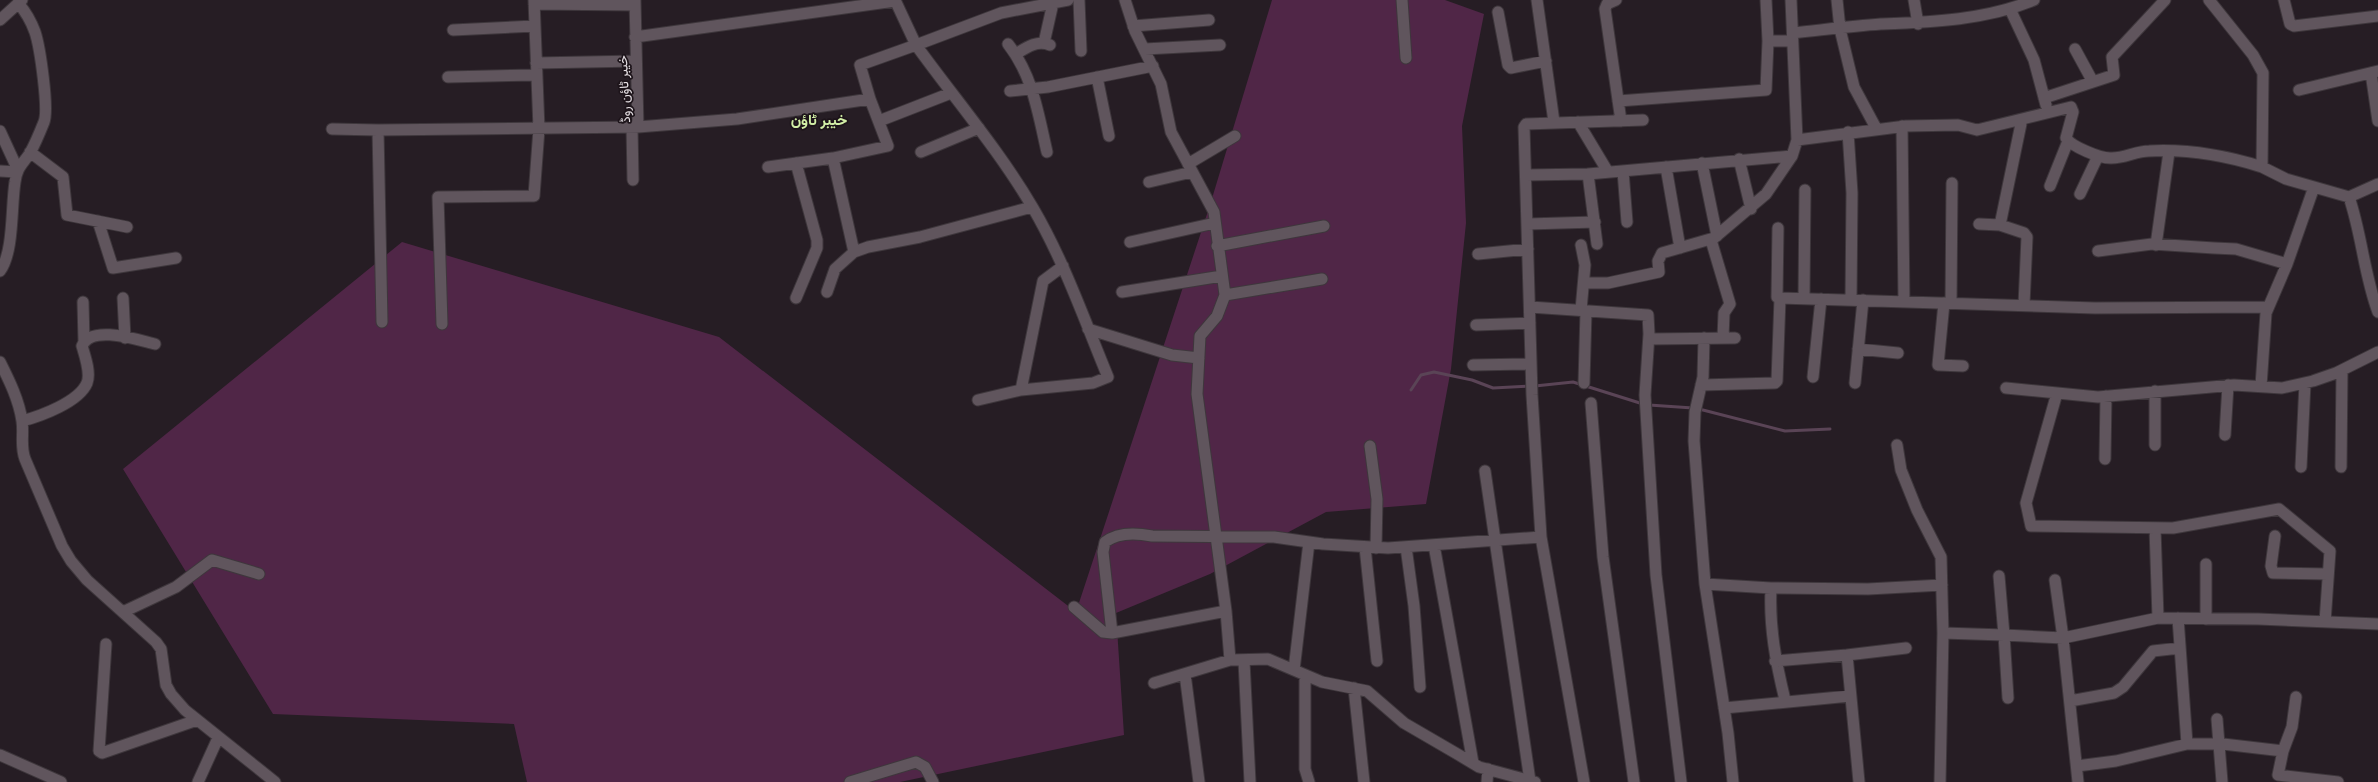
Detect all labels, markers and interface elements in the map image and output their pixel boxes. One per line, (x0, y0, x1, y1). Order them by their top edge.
street label: خیبر ٹاؤن روڈ (615, 55, 634, 123)
district label: خیبر ٹاؤن (791, 111, 847, 129)

